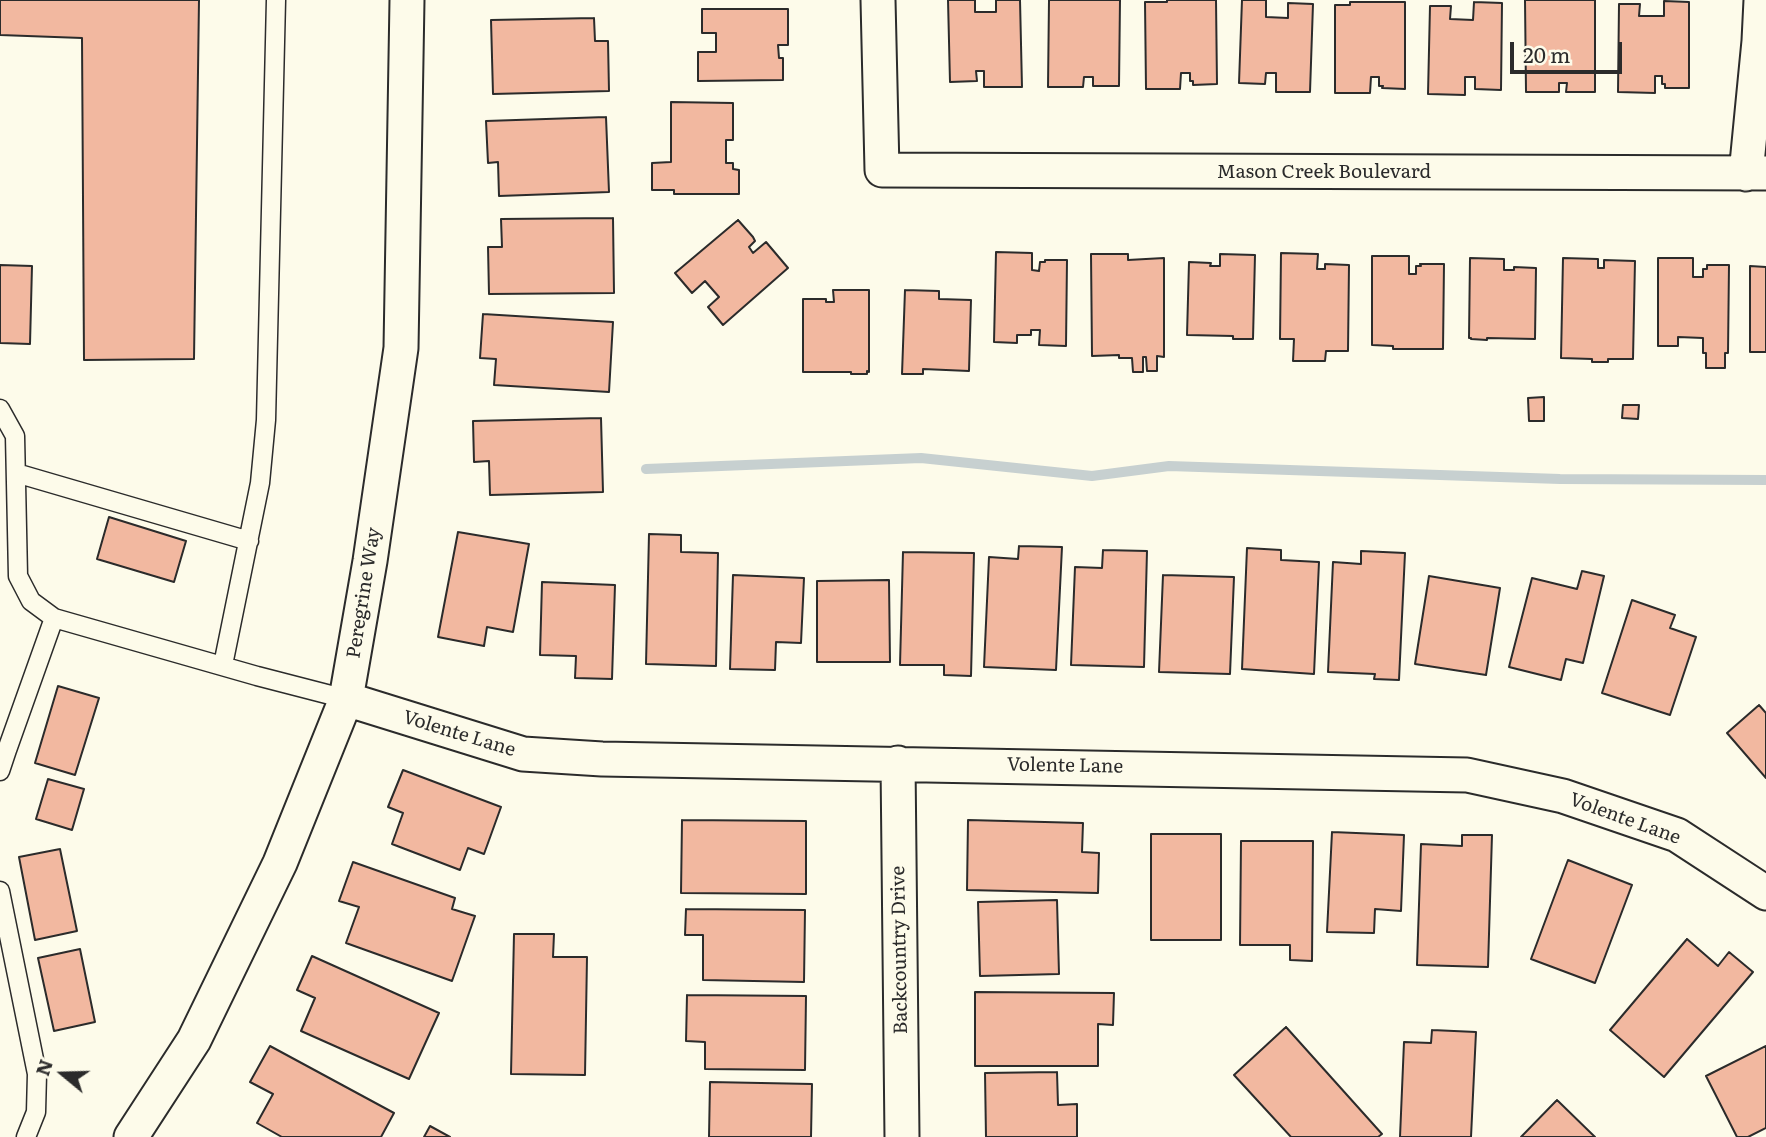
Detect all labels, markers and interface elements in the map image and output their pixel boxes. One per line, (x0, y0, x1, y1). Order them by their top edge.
scale bar (1514, 28, 1626, 72)
text: 20 m (1523, 38, 1570, 69)
street label: Mason Creek Boulevard (1217, 161, 1431, 183)
street label: Peregrine Way (342, 526, 386, 660)
street label: Volente Lane (400, 706, 518, 762)
street label: Volente Lane (1007, 754, 1123, 778)
street label: Volente Lane (1566, 788, 1684, 850)
street label: Backcountry Drive (887, 865, 913, 1035)
north arrow (28, 1039, 98, 1109)
text: N (27, 1055, 59, 1079)

